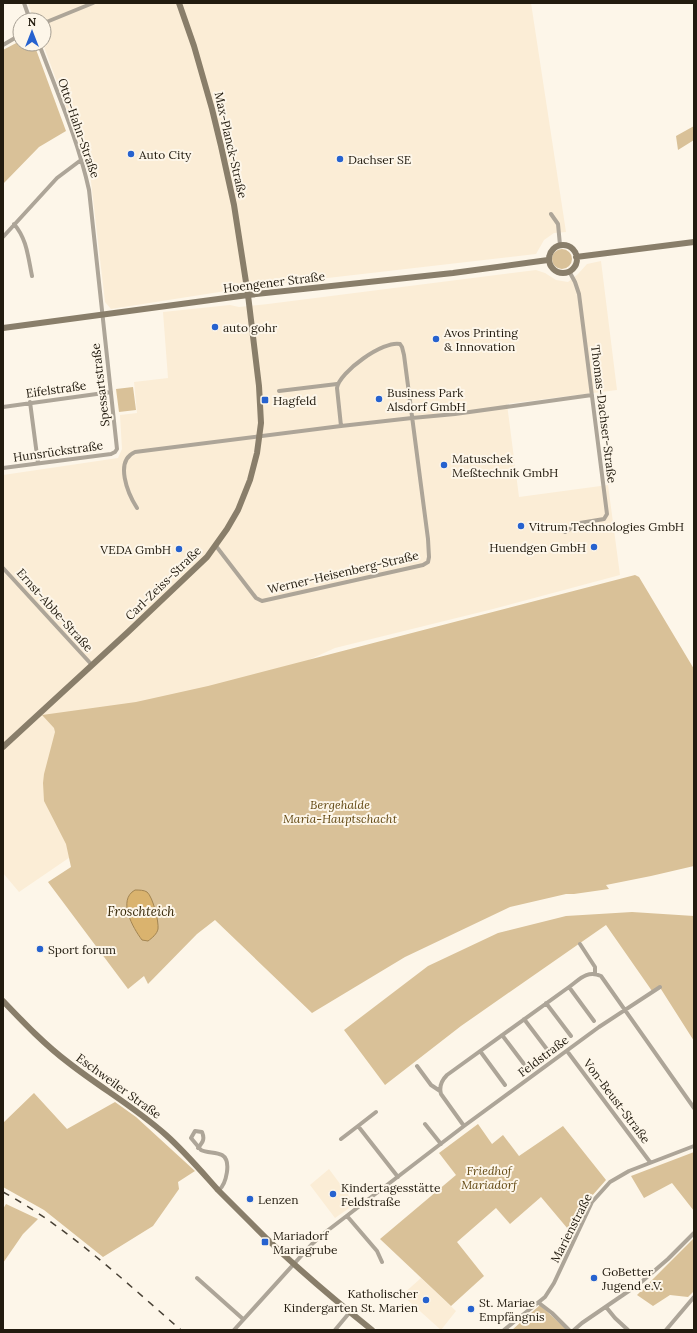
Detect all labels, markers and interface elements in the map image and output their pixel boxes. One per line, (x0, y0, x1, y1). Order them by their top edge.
north arrow (12, 12, 52, 52)
text: N (28, 15, 37, 29)
street label: Otto-Hahn-Straße (55, 76, 103, 180)
street label: Max-Planck-Straße (211, 90, 251, 200)
place label: Auto City (138, 147, 192, 162)
marker: Auto City (126, 149, 136, 159)
place label: Dachser SE (348, 152, 411, 167)
marker: Dachser SE (335, 154, 345, 164)
street label: Hoengener Straße (222, 268, 326, 296)
place label: auto gohr (223, 320, 278, 335)
marker: auto gohr (210, 322, 220, 332)
place label: Avos Printing & Innovation (443, 325, 518, 354)
marker: Avos Printing & Innovation (431, 334, 441, 344)
street label: Spessartstraße (87, 342, 113, 428)
street label: Thomas-Dachser-Straße (588, 344, 620, 484)
street label: Eifelstraße (25, 377, 88, 401)
place label: Business Park Alsdorf GmbH (386, 385, 466, 414)
place label: Hagfeld (273, 393, 317, 408)
marker: Business Park Alsdorf GmbH (374, 394, 384, 404)
marker: Hagfeld (260, 395, 270, 405)
street label: Hunsrückstraße (12, 437, 104, 465)
place label: Matuschek Meßtechnik GmbH (452, 451, 558, 480)
marker: Matuschek Meßtechnik GmbH (439, 460, 449, 470)
place label: Vitrum Technologies GmbH (528, 519, 684, 534)
marker: Vitrum Technologies GmbH (516, 521, 526, 531)
place label: Huendgen GmbH (489, 540, 586, 555)
place label: VEDA GmbH (99, 542, 171, 557)
marker: Huendgen GmbH (589, 542, 599, 552)
street label: Carl-Zeiss-Straße (122, 543, 204, 623)
marker: VEDA GmbH (174, 544, 184, 554)
street label: Werner-Heisenberg-Straße (266, 547, 420, 597)
street label: Ernst-Abbe-Straße (14, 565, 97, 655)
park label: Bergehalde Maria-Hauptschacht (283, 797, 398, 826)
water label: Froschteich (107, 903, 175, 920)
place label: Sport forum (48, 942, 116, 957)
marker: Sport forum (35, 944, 45, 954)
street label: Feldstraße (515, 1032, 572, 1080)
street label: Eschweiler Straße (74, 1050, 165, 1122)
street label: Von-Beust-Straße (580, 1055, 654, 1147)
park label: Friedhof Mariadorf (461, 1163, 518, 1192)
place label: Kindertagesstätte Feldstraße (341, 1180, 441, 1209)
marker: Kindertagesstätte Feldstraße (328, 1189, 338, 1199)
street label: Marienstraße (547, 1190, 595, 1265)
place label: Lenzen (258, 1192, 299, 1207)
marker: Lenzen (245, 1194, 255, 1204)
place label: Mariadorf Mariagrube (273, 1228, 338, 1257)
marker: Mariadorf Mariagrube (260, 1237, 270, 1247)
place label: GoBetter Jugend e.V. (601, 1264, 663, 1293)
marker: GoBetter Jugend e.V. (589, 1273, 599, 1283)
place label: Katholischer Kindergarten St. Marien (284, 1286, 419, 1315)
marker: Katholischer Kindergarten St. Marien (421, 1295, 431, 1305)
place label: St. Mariae Empfängnis (479, 1295, 545, 1324)
marker: St. Mariae Empfängnis (466, 1304, 476, 1314)

